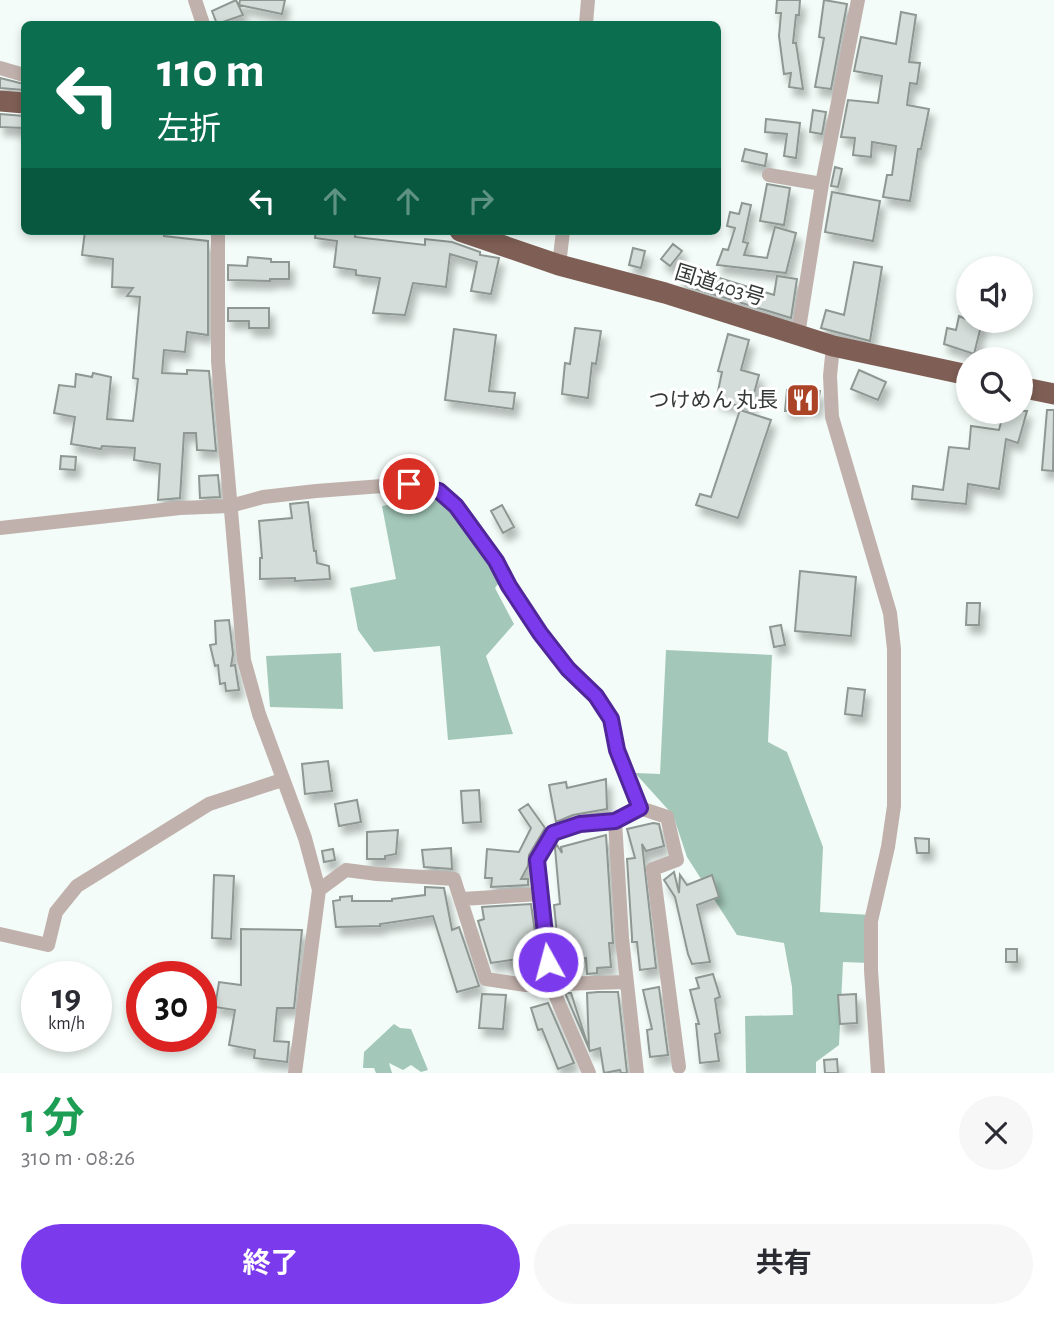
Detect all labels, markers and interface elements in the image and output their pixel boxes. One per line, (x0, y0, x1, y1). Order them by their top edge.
text: 110 m (157, 47, 265, 96)
icon: left (42, 49, 133, 140)
text: 左折 (157, 113, 221, 145)
icon: left (243, 182, 281, 220)
icon: ahead (316, 182, 354, 220)
icon: ahead (389, 182, 427, 220)
icon: right (462, 182, 500, 220)
map controls (956, 256, 1033, 424)
button: sound (956, 256, 1033, 333)
street label: 国道403号 (672, 261, 768, 309)
button: search (956, 347, 1033, 424)
restaurant icon: つけめん 丸長 (784, 381, 822, 419)
place label: つけめん 丸長 (649, 389, 778, 411)
pin (379, 454, 439, 514)
icon: arrive (390, 465, 428, 503)
position arrow (511, 925, 585, 999)
speed limit sign: 30 (126, 961, 217, 1052)
text: 19 (52, 980, 81, 1015)
text: km/h (48, 1015, 85, 1033)
button: close (959, 1096, 1033, 1170)
text: 1 分 (21, 1098, 84, 1140)
text: 310 m · 08:26 (21, 1147, 135, 1170)
button: 終了 (21, 1224, 520, 1304)
button: 共有 (534, 1224, 1033, 1304)

